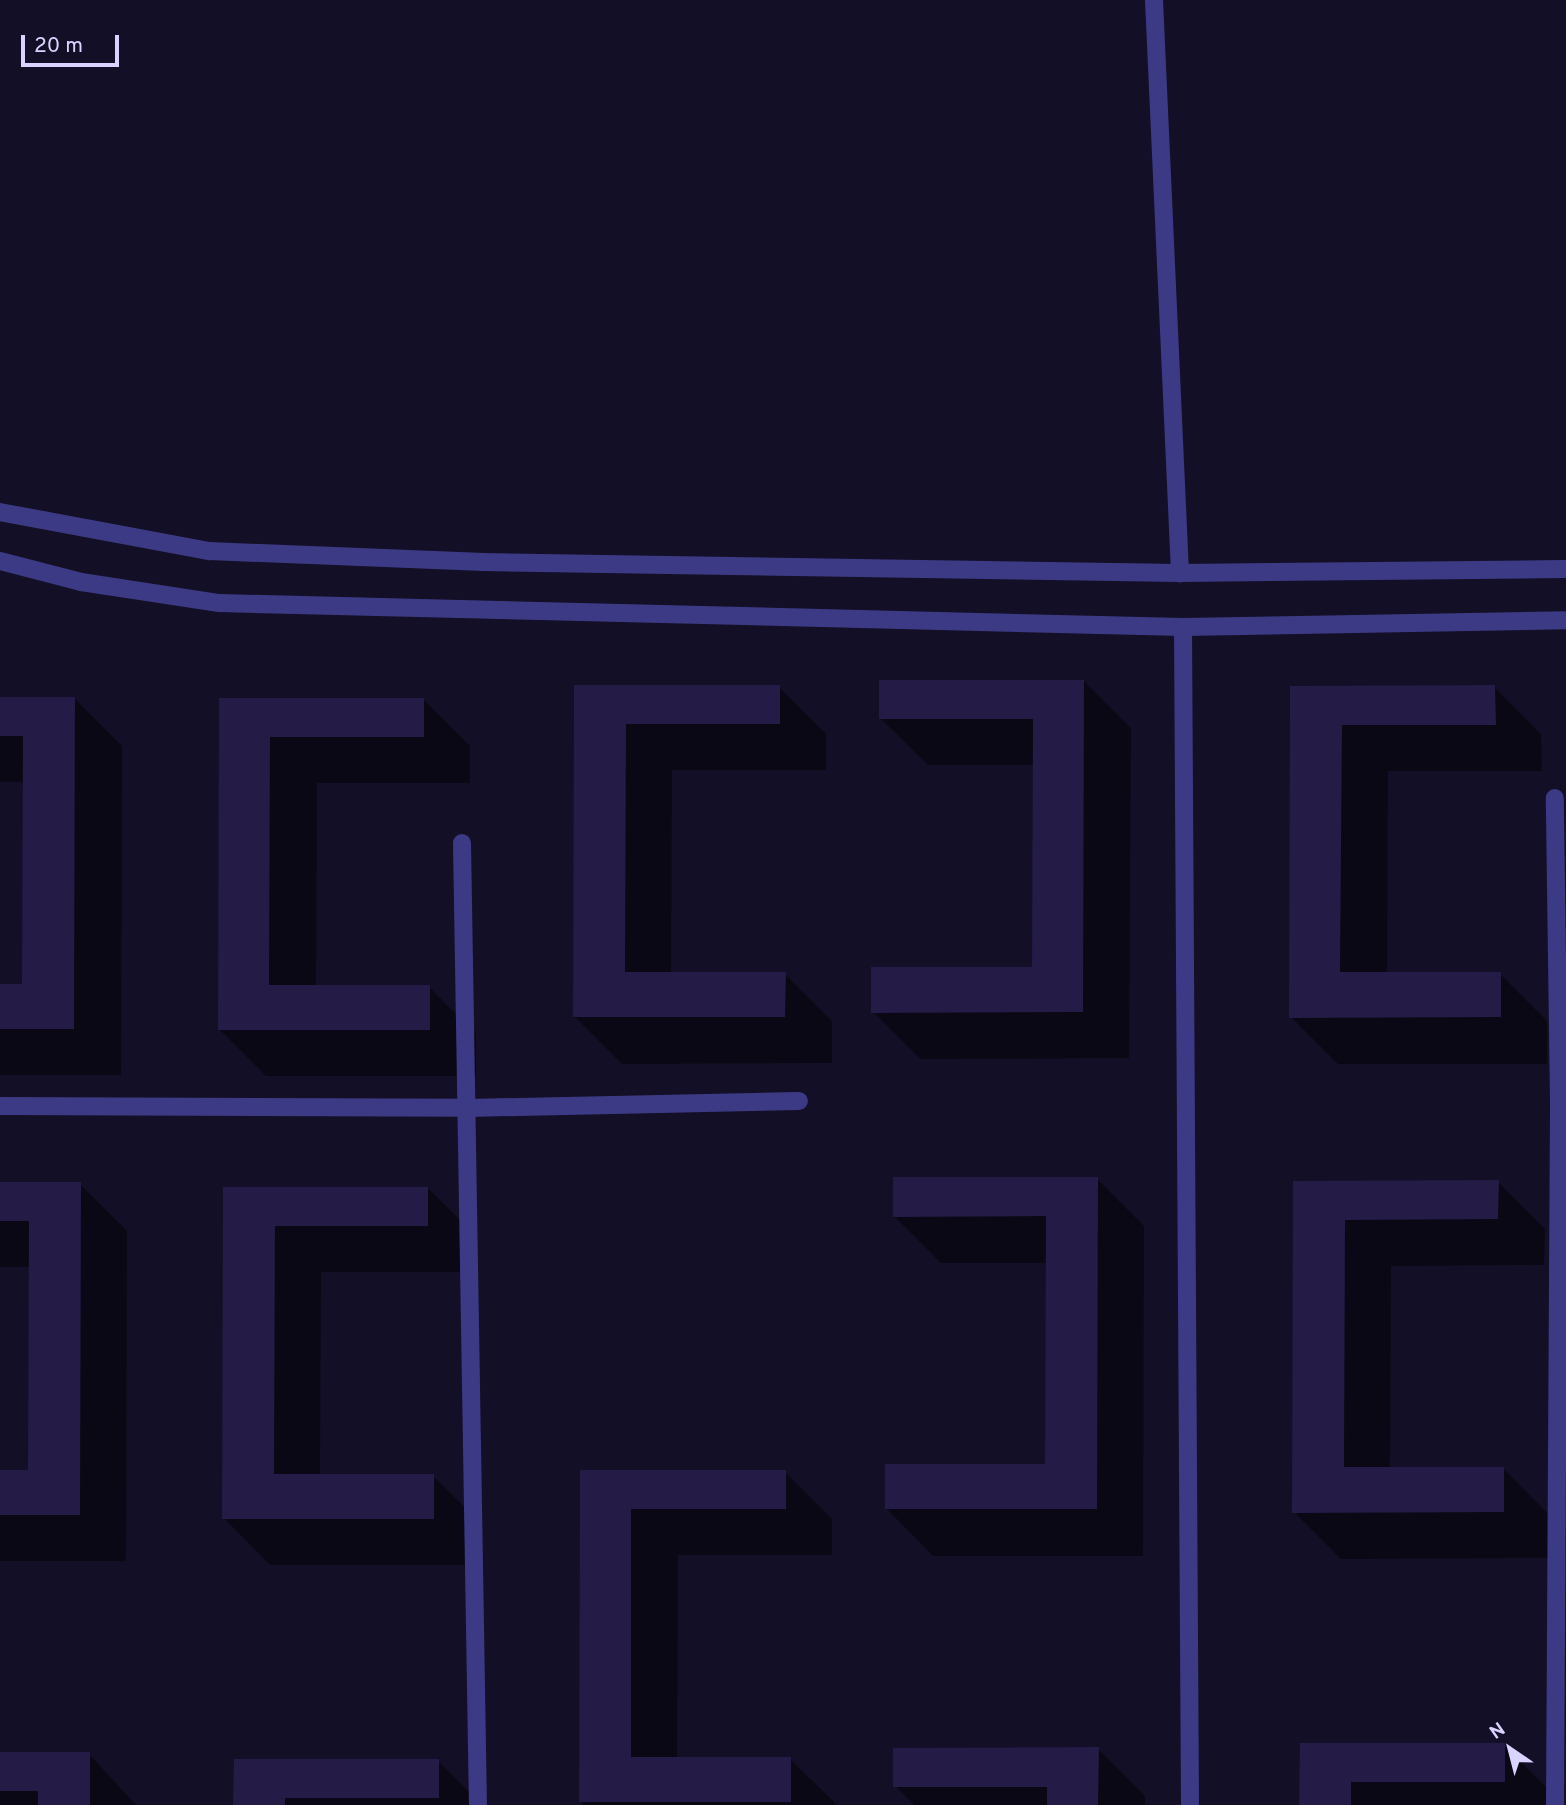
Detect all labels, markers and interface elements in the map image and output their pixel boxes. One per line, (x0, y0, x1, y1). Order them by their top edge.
scale bar (24, 21, 122, 65)
text: 20 m (34, 33, 83, 60)
north arrow (1475, 1714, 1545, 1784)
text: N (1485, 1718, 1510, 1746)

